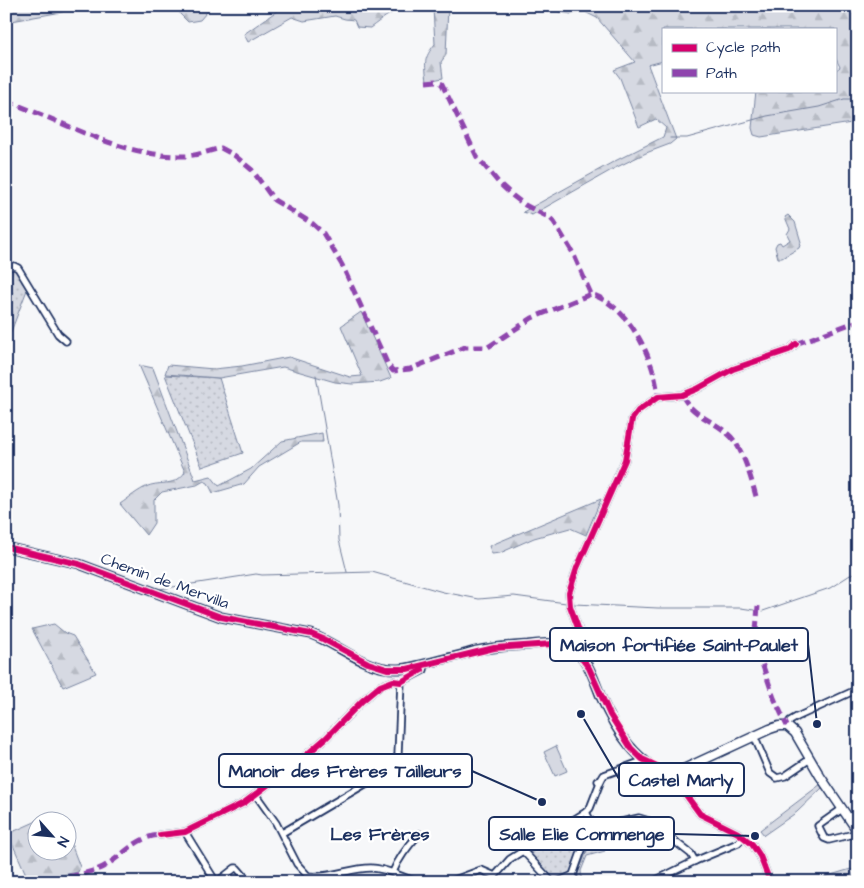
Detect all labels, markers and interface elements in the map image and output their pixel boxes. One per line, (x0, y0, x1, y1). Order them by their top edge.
legend (662, 28, 836, 92)
text: Cycle path (706, 37, 781, 59)
text: Path (706, 63, 737, 84)
street label: Chemin de Mervilla (98, 548, 232, 614)
callout: Maison fortifiée Saint-Paulet (550, 628, 808, 661)
text: Maison fortifiée Saint-Paulet (560, 633, 799, 658)
callout: Manoir des Frères Tailleurs (219, 754, 472, 787)
text: Manoir des Frères Tailleurs (229, 759, 461, 784)
callout: Castel Marly (619, 763, 744, 796)
text: Castel Marly (629, 768, 733, 794)
north arrow (28, 810, 78, 860)
callout: Salle Elie Commenge (489, 817, 674, 850)
district label: Les Frères (330, 822, 430, 847)
text: Salle Elie Commenge (498, 822, 665, 848)
text: N (52, 833, 74, 850)

